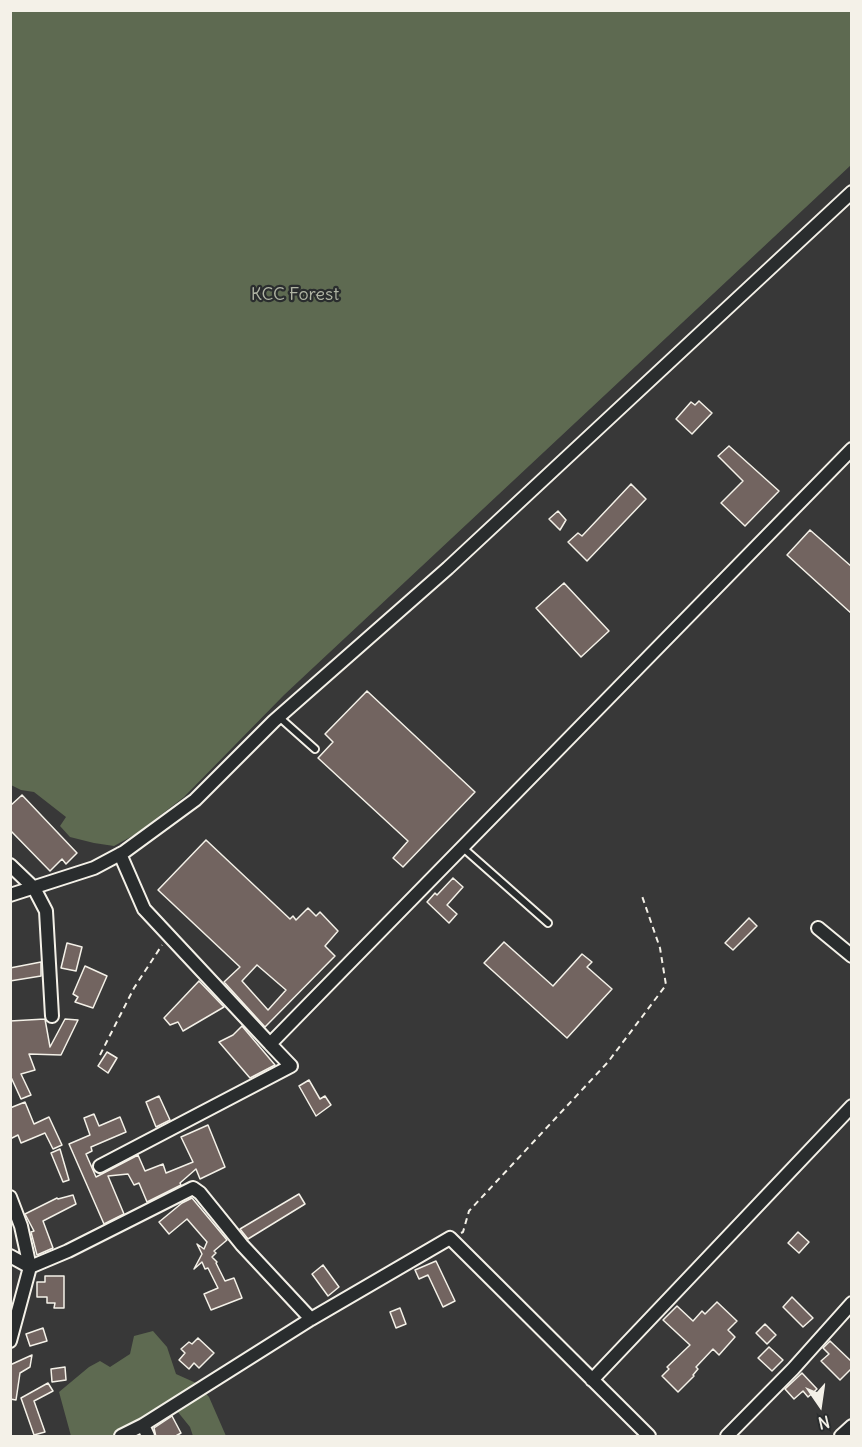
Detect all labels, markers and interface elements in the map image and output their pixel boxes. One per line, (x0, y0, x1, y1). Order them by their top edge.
park label: KCC Forest (251, 284, 339, 306)
north arrow (790, 1375, 850, 1435)
text: N (816, 1412, 832, 1434)

